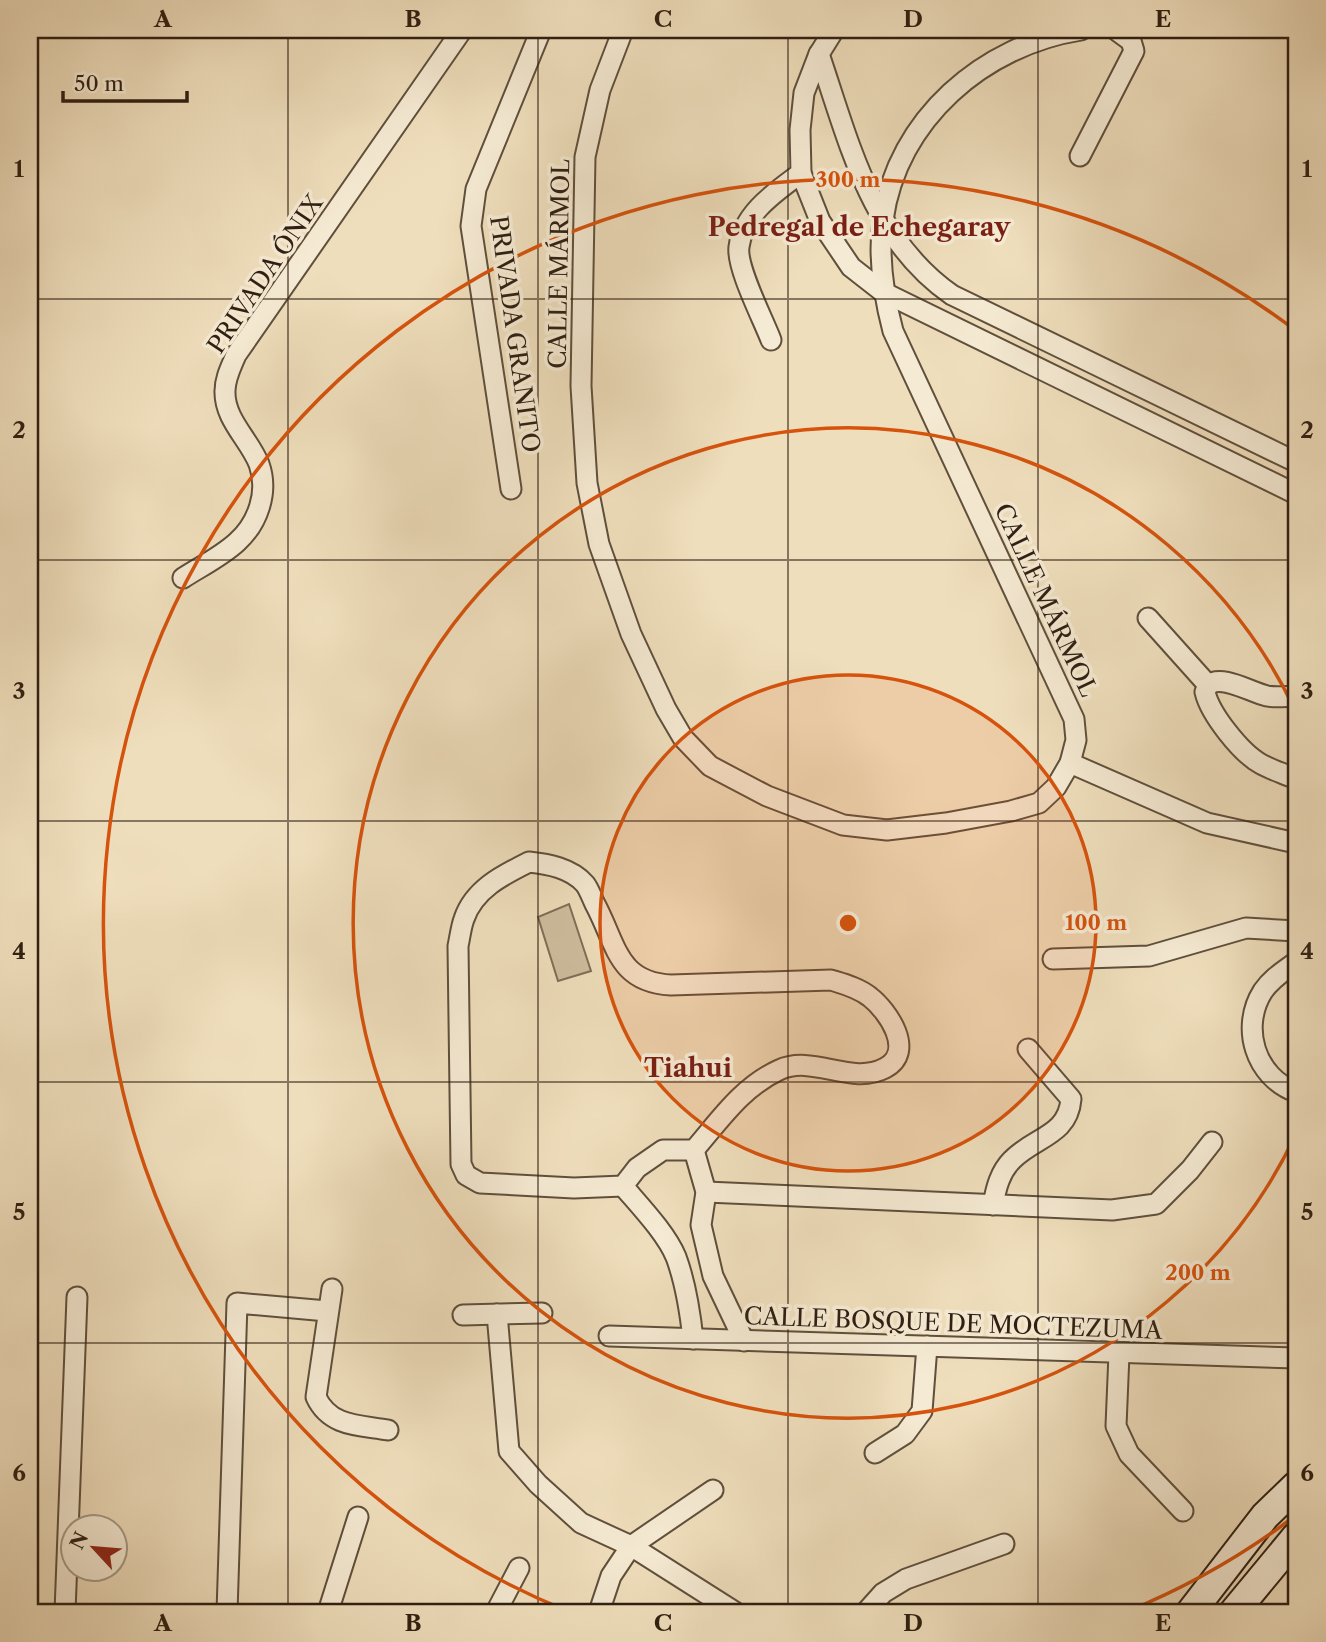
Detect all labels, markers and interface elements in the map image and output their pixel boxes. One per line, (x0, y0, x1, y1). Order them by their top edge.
text: A (153, 5, 173, 33)
text: B (404, 5, 422, 33)
text: C (654, 5, 672, 33)
text: D (903, 5, 923, 33)
text: E (1155, 5, 1171, 33)
scale bar (63, 60, 187, 104)
text: 50 m (74, 71, 124, 96)
text: 1 (14, 155, 25, 183)
text: 1 (1302, 155, 1313, 183)
street label: CALLE MÁRMOL (543, 159, 575, 369)
text: 300 m (816, 167, 880, 192)
street label: PRIVADA ÓNIX (200, 189, 329, 359)
district label: Pedregal de Echegaray (708, 211, 1011, 243)
street label: PRIVADA GRANITO (484, 214, 546, 454)
text: 2 (12, 416, 26, 444)
text: 2 (1300, 416, 1314, 444)
street label: CALLE MÁRMOL (989, 499, 1104, 701)
text: 3 (13, 677, 26, 705)
text: 3 (1301, 677, 1314, 705)
text: 100 m (1065, 910, 1127, 935)
centre of rings (836, 911, 860, 935)
text: 4 (12, 937, 26, 965)
text: 4 (1300, 937, 1314, 965)
district label: Tiahui (644, 1052, 732, 1084)
text: 5 (13, 1198, 25, 1226)
text: 5 (1301, 1198, 1313, 1226)
text: 200 m (1165, 1260, 1231, 1285)
street label: CALLE BOSQUE DE MOCTEZUMA (743, 1301, 1164, 1345)
text: 6 (12, 1459, 26, 1487)
text: 6 (1300, 1459, 1314, 1487)
north arrow (60, 1512, 130, 1582)
text: N (65, 1528, 93, 1553)
text: A (153, 1609, 173, 1637)
text: B (404, 1609, 422, 1637)
text: C (654, 1609, 672, 1637)
text: D (903, 1609, 923, 1637)
text: E (1155, 1609, 1171, 1637)

